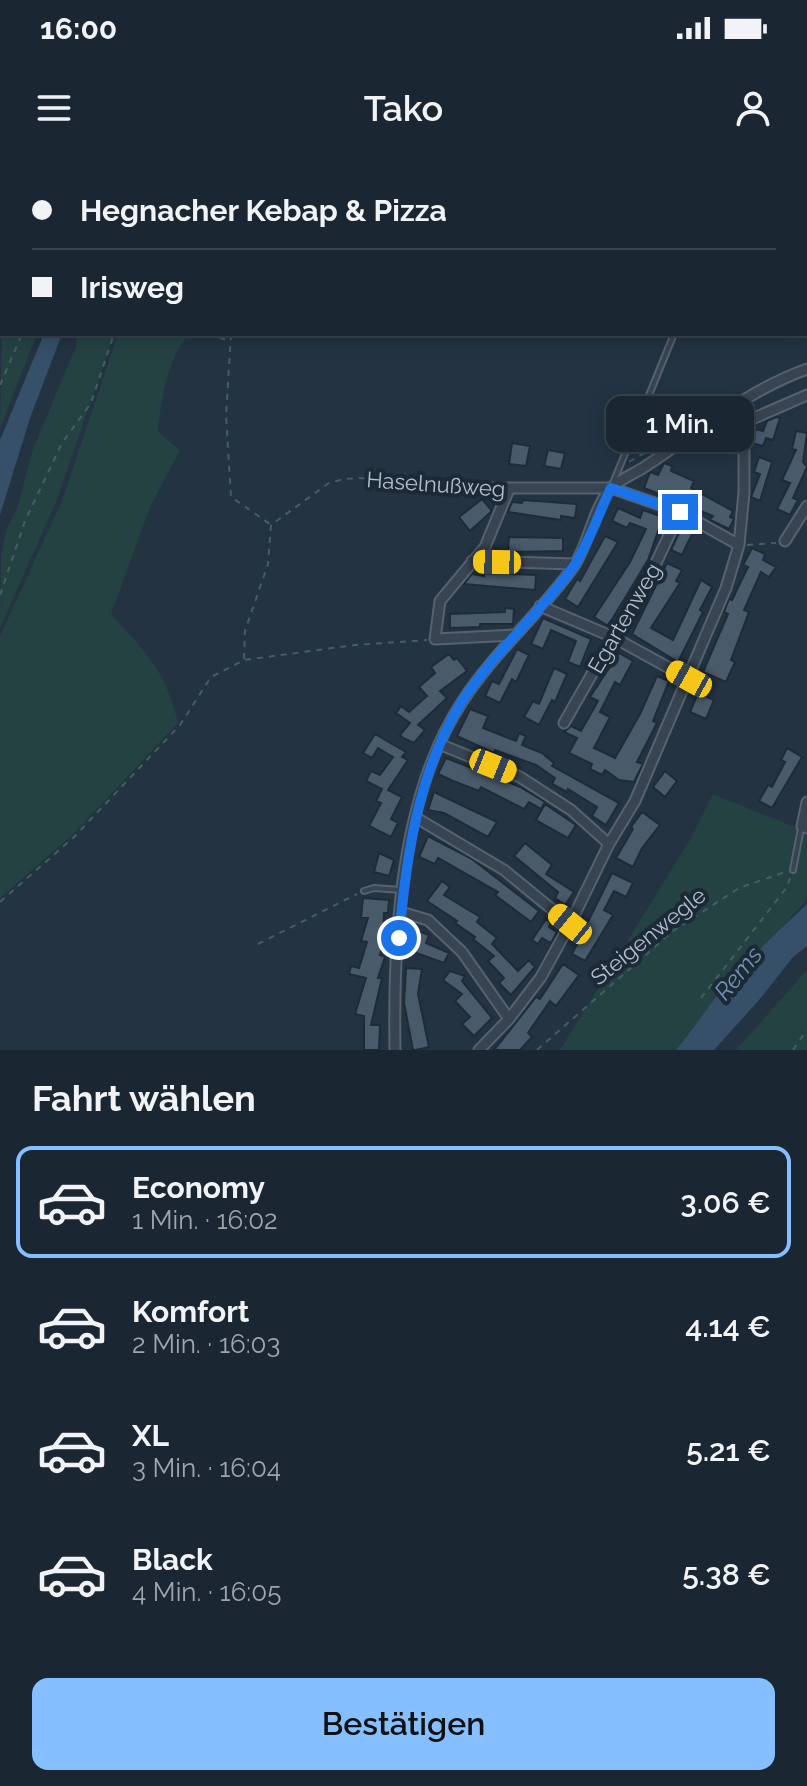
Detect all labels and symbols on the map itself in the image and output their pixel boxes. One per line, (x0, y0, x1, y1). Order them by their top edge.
callout: 1 Min. (606, 396, 754, 452)
street label: Haselnußweg (366, 466, 506, 502)
route end (662, 494, 698, 530)
car (473, 550, 521, 574)
street label: Egartenweg (582, 558, 666, 678)
car (662, 657, 716, 701)
car (466, 746, 520, 786)
street label: Steigenwegle (585, 882, 711, 990)
car (544, 900, 596, 948)
route start (381, 920, 417, 956)
water label: Rems (708, 941, 768, 1005)

